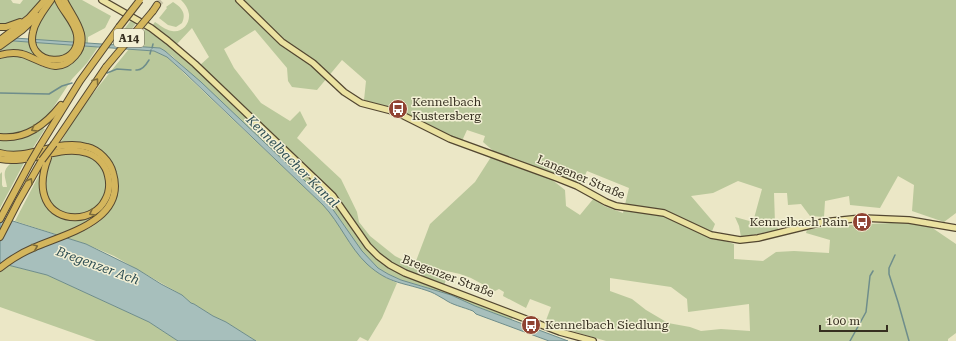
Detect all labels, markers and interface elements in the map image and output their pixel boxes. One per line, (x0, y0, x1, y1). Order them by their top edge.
road number: A14 (114, 29, 144, 47)
one-way arrow (91, 78, 99, 85)
place label: Kennelbach Kustersberg (412, 95, 481, 123)
bus stop icon: Kennelbach Kustersberg (387, 98, 409, 120)
water label: Kennelbacher Kanal (243, 111, 342, 211)
one-way arrow (31, 125, 38, 132)
street label: Langener Straße (535, 152, 628, 202)
one-way arrow (26, 178, 33, 185)
one-way arrow (89, 208, 96, 216)
bus stop icon: Kennelbach Rain (851, 211, 873, 233)
place label: Kennelbach Rain (749, 215, 848, 229)
water label: Bregenzer Ach (53, 243, 142, 288)
one-way arrow (30, 244, 38, 252)
street label: Bregenzer Straße (400, 252, 496, 300)
scale bar (820, 307, 887, 333)
bus stop icon: Kennelbach Siedlung (520, 314, 542, 336)
text: 100 m (826, 314, 860, 328)
place label: Kennelbach Siedlung (545, 318, 669, 332)

